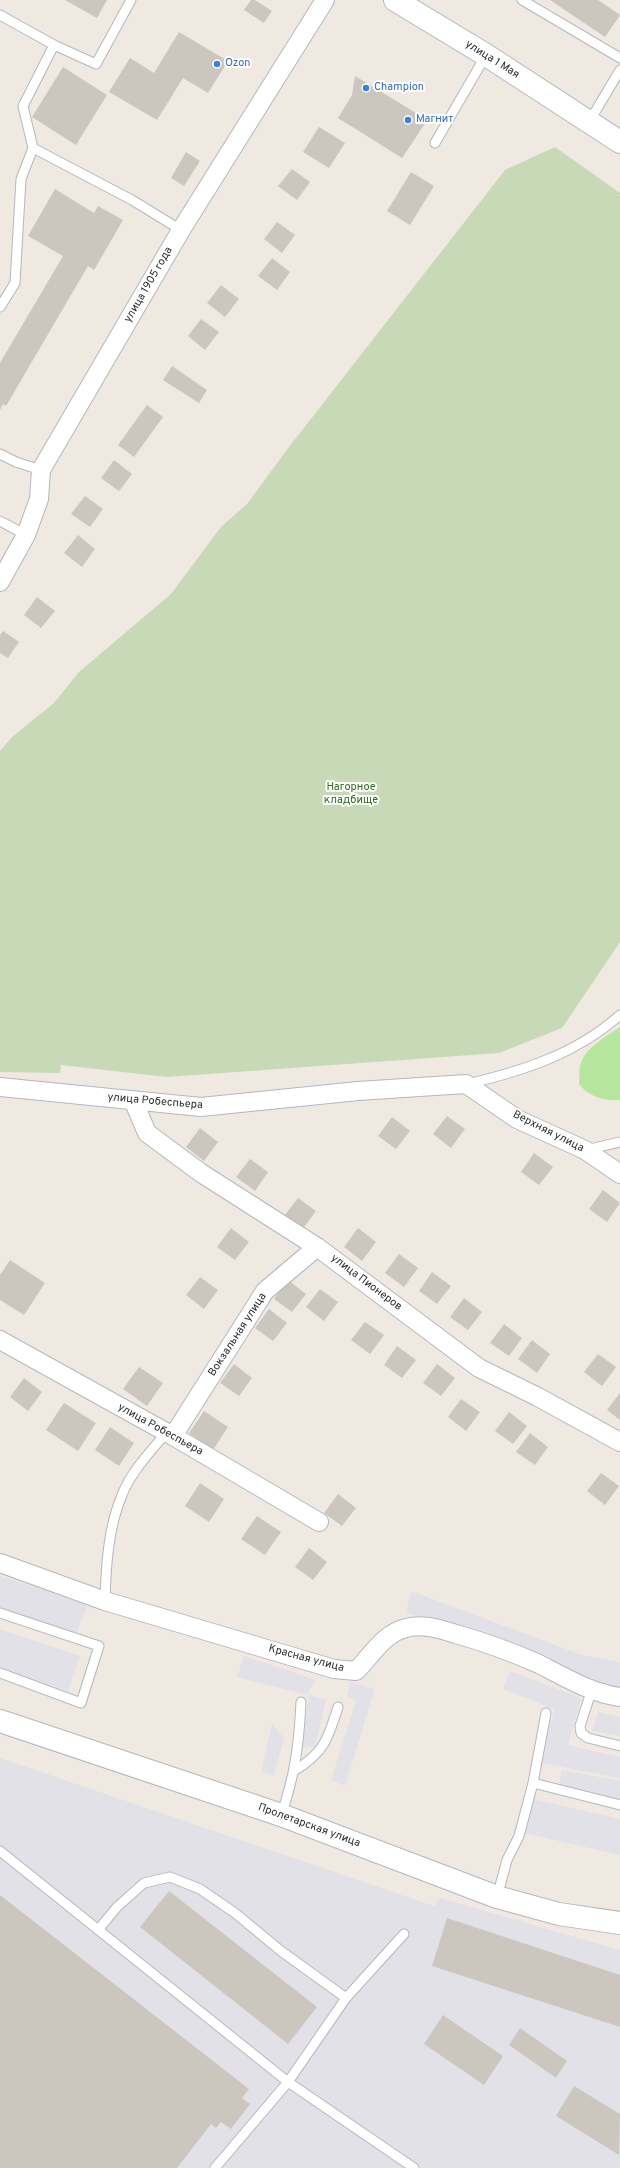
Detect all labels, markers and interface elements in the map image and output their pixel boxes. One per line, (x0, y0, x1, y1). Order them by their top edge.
street label: улица 1 Мая (462, 38, 522, 82)
place label: Ozon (225, 57, 251, 71)
marker: Ozon (212, 59, 222, 69)
place label: Champion (374, 81, 424, 95)
marker: Champion (361, 83, 371, 93)
place label: Магнит (416, 113, 453, 127)
marker: Магнит (403, 115, 413, 125)
street label: улица 1905 года (122, 245, 176, 325)
park label: Нагорное кладбище (324, 781, 378, 807)
street label: улица Робеспьера (107, 1091, 203, 1113)
street label: Верхняя улица (510, 1108, 586, 1156)
street label: улица Пионеров (328, 1252, 404, 1314)
street label: Вокзальная улица (206, 1291, 270, 1379)
street label: улица Робеспьера (115, 1401, 205, 1459)
street label: Красная улица (267, 1643, 345, 1675)
street label: Пролетарская улица (256, 1801, 362, 1851)

